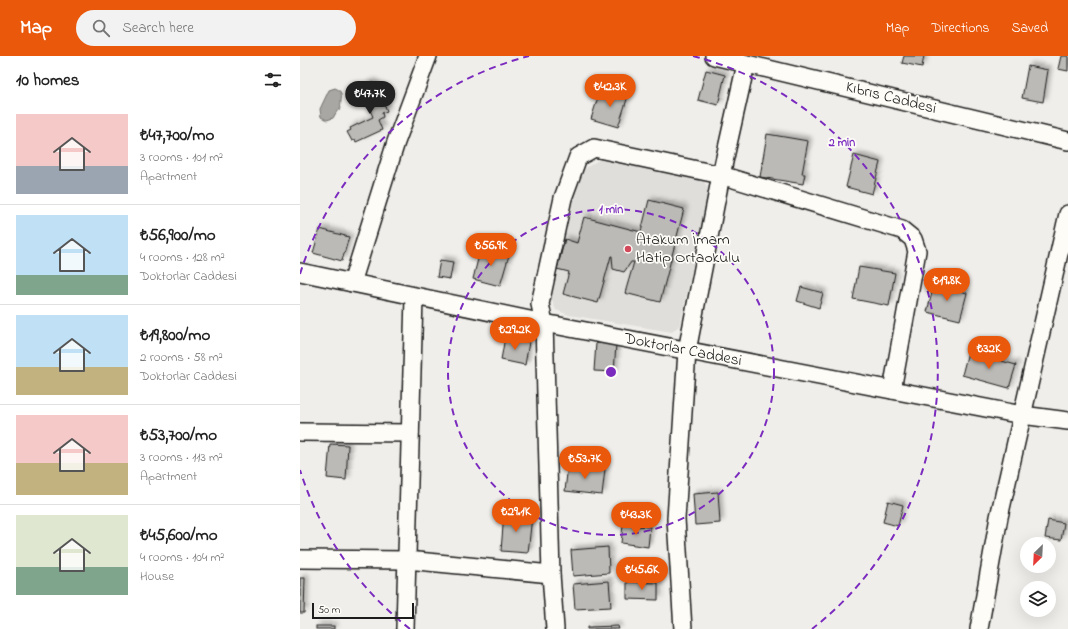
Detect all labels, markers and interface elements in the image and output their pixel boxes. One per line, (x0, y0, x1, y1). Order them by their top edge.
search box (76, 10, 356, 46)
text: Map (20, 15, 52, 42)
icon: search (90, 17, 112, 39)
text: Search here (122, 17, 194, 39)
text: Map (886, 18, 909, 39)
text: Directions (931, 18, 989, 39)
text: Saved (1011, 18, 1048, 39)
text: 10 homes (16, 68, 79, 93)
icon: filters (262, 69, 284, 91)
pin: ₺42.3K (577, 74, 643, 108)
street label: Kıbrıs Caddesi (843, 75, 939, 121)
text: ₺42.3K (594, 77, 626, 96)
pin: ₺47.7K (337, 81, 403, 115)
text: ₺47.7K (354, 84, 386, 103)
text: ₺47,700/mo (140, 123, 214, 148)
icon: home (48, 130, 96, 178)
text: 2 min (828, 134, 855, 152)
text: 3 rooms · 101 m² (140, 148, 223, 167)
text: Apartment (140, 167, 197, 186)
text: 1 min (599, 201, 623, 219)
text: ₺56,900/mo (140, 223, 216, 248)
place label: Atakum İmam Hatip Ortaokulu (636, 228, 740, 270)
icon: home (48, 231, 96, 279)
pin: ₺56.9K (458, 233, 524, 267)
text: ₺56.9K (475, 236, 507, 255)
marker: Atakum İmam Hatip Ortaokulu (623, 244, 633, 254)
text: 4 rooms · 128 m² (140, 248, 225, 267)
text: Doktorlar Caddesi (140, 267, 237, 286)
pin: ₺19.8K (914, 268, 980, 302)
text: ₺19.8K (933, 271, 961, 290)
pin: ₺29.2K (482, 317, 548, 351)
text: ₺29.2K (499, 320, 531, 339)
text: ₺19,800/mo (140, 323, 210, 348)
street label: Doktorlar Caddesi (621, 327, 744, 373)
icon: home (48, 331, 96, 379)
pin: ₺32K (965, 336, 1013, 370)
text: ₺32K (977, 339, 1001, 358)
text: 2 rooms · 58 m² (140, 348, 223, 367)
centre of rings (604, 365, 618, 379)
text: Doktorlar Caddesi (140, 367, 237, 386)
text: ₺53,700/mo (140, 423, 217, 448)
icon: home (48, 431, 96, 479)
pin: ₺53.7K (552, 446, 618, 480)
text: 3 rooms · 113 m² (140, 448, 223, 467)
text: ₺53.7K (568, 449, 602, 468)
text: Apartment (140, 467, 197, 486)
pin: ₺29.1K (483, 499, 549, 533)
text: ₺29.1K (501, 502, 531, 521)
pin: ₺43.3K (603, 502, 669, 536)
text: ₺43.3K (620, 505, 652, 524)
text: ₺45,600/mo (140, 523, 218, 548)
icon: home (48, 531, 96, 579)
north arrow (1020, 537, 1056, 573)
map controls (1020, 537, 1056, 617)
text: 4 rooms · 104 m² (140, 548, 224, 567)
pin: ₺45.6K (609, 557, 675, 591)
text: ₺45.6K (625, 560, 659, 579)
text: House (140, 567, 174, 586)
button: layers (1020, 581, 1056, 617)
scale bar (312, 601, 414, 620)
text: 50 m (318, 602, 340, 618)

